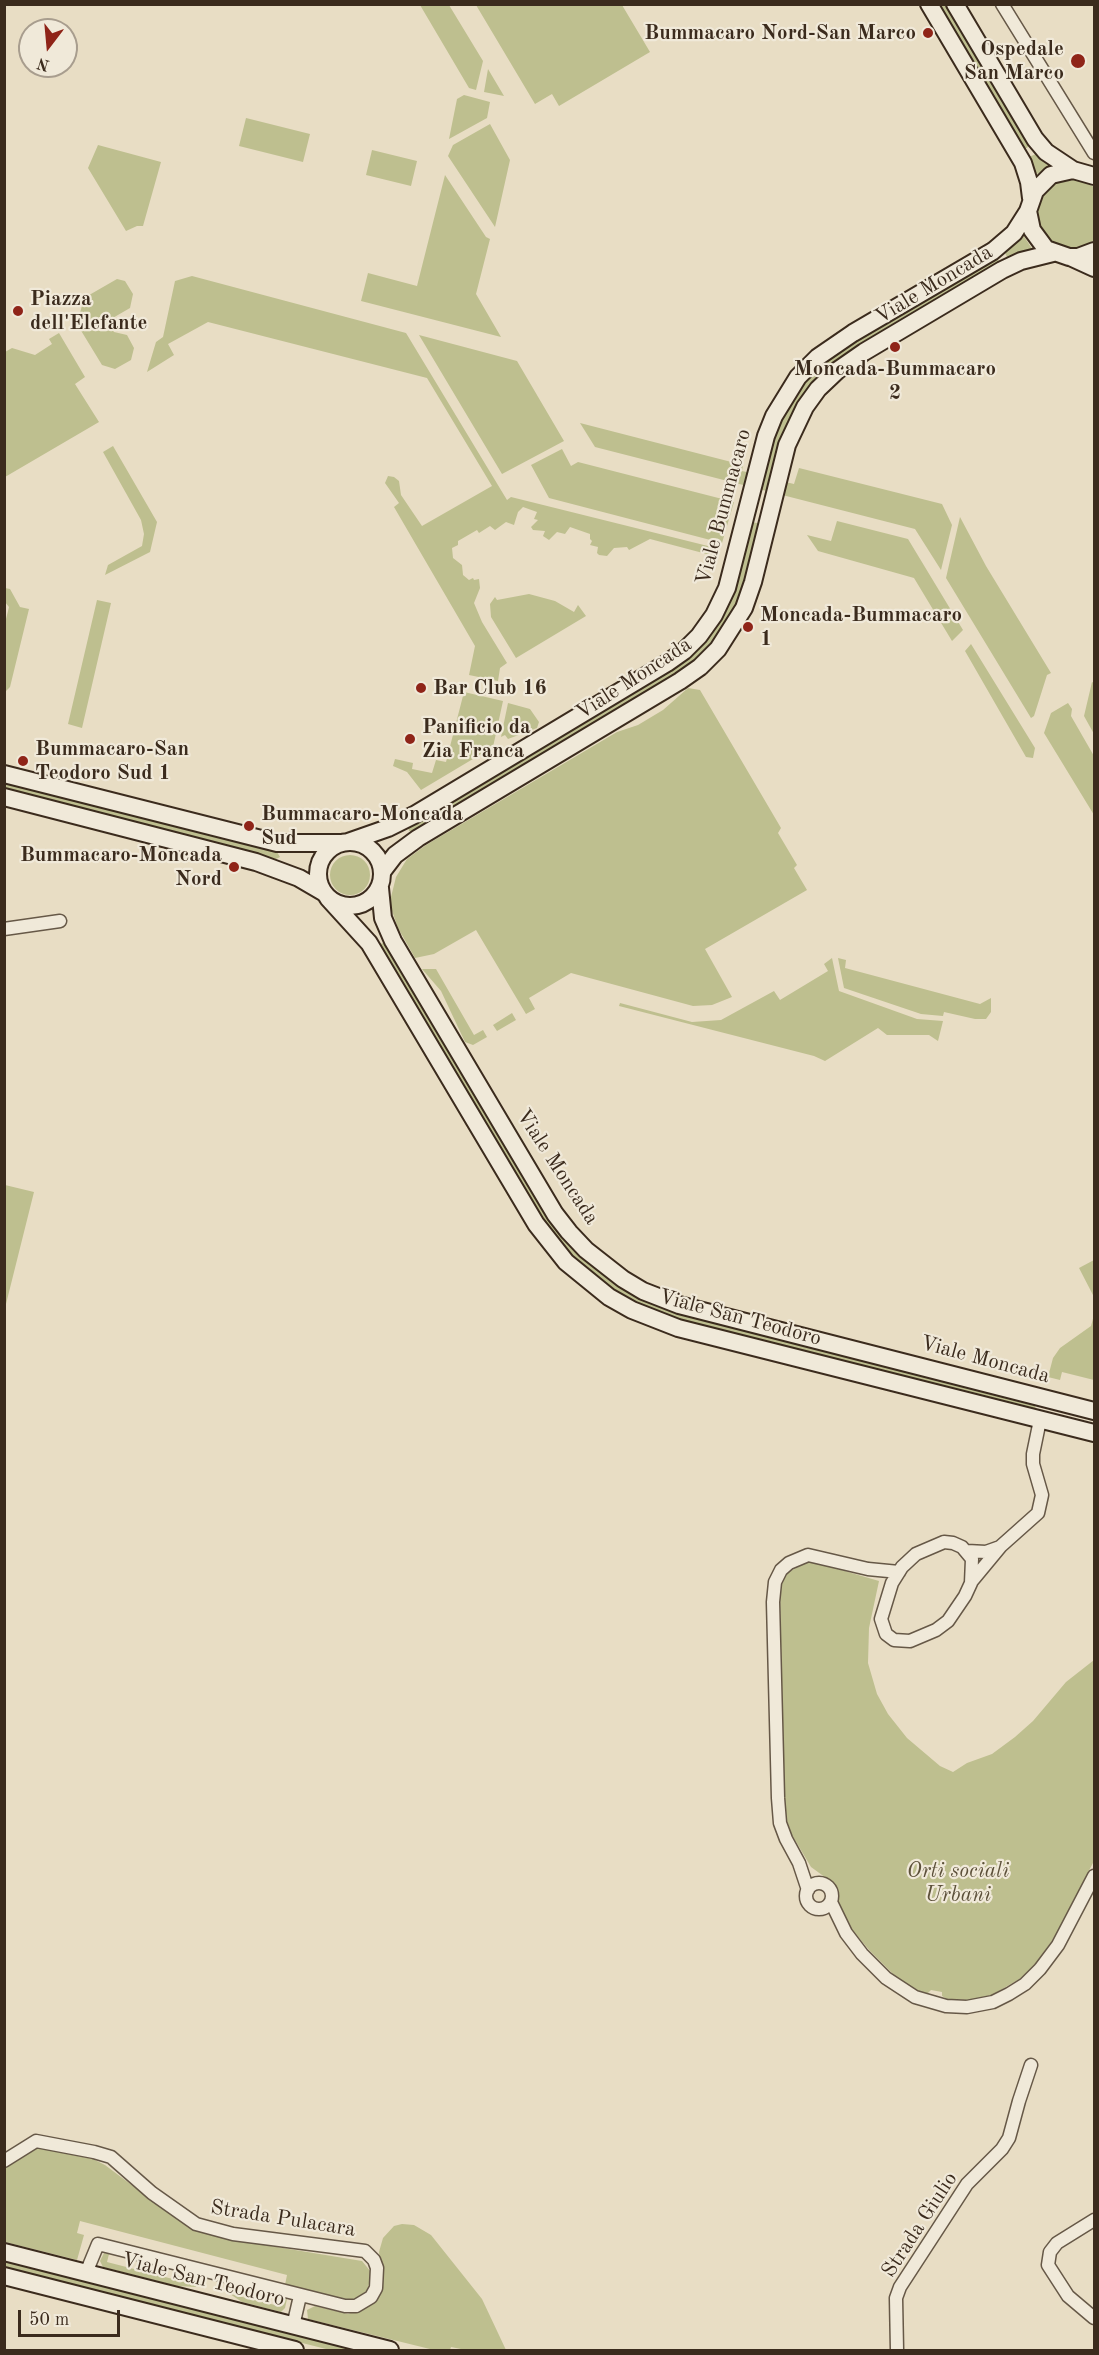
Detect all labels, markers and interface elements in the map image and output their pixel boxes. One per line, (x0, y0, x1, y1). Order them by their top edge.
north arrow (18, 18, 78, 78)
place label: Bummacaro Nord-San Marco (644, 20, 916, 46)
marker: Bummacaro Nord-San Marco (921, 26, 935, 40)
place label: Ospedale San Marco (964, 36, 1064, 86)
marker: Ospedale San Marco (1069, 52, 1087, 70)
text: N (36, 54, 52, 73)
street label: Viale Moncada (871, 240, 997, 330)
place label: Piazza dell'Elefante (30, 286, 147, 336)
marker: Piazza dell'Elefante (11, 304, 25, 318)
marker: Moncada-Bummacaro 2 (888, 340, 902, 354)
place label: Moncada-Bummacaro 2 (794, 356, 996, 406)
street label: Viale Bummacaro (691, 426, 757, 588)
place label: Moncada-Bummacaro 1 (760, 602, 962, 652)
marker: Moncada-Bummacaro 1 (741, 620, 755, 634)
street label: Viale Moncada (571, 632, 697, 726)
place label: Bar Club 16 (433, 675, 547, 701)
marker: Bar Club 16 (414, 681, 428, 695)
place label: Panificio da Zia Franca (422, 714, 531, 764)
marker: Panificio da Zia Franca (403, 732, 417, 746)
place label: Bummacaro-San Teodoro Sud 1 (35, 736, 189, 786)
marker: Bummacaro-San Teodoro Sud 1 (16, 754, 30, 768)
place label: Bummacaro-Moncada Sud (261, 801, 463, 851)
marker: Bummacaro-Moncada Sud (242, 819, 256, 833)
place label: Bummacaro-Moncada Nord (20, 842, 222, 892)
marker: Bummacaro-Moncada Nord (227, 860, 241, 874)
street label: Viale Moncada (510, 1104, 604, 1230)
street label: Viale San Teodoro (656, 1284, 824, 1352)
street label: Viale Moncada (918, 1331, 1052, 1389)
park label: Orti sociali Urbani (907, 1858, 1009, 1908)
street label: Strada Giulio (877, 2168, 963, 2282)
street label: Strada Pulacara (209, 2195, 357, 2243)
street label: Viale San Teodoro (119, 2248, 287, 2312)
scale bar (21, 2298, 123, 2336)
text: 50 m (29, 2311, 69, 2329)

